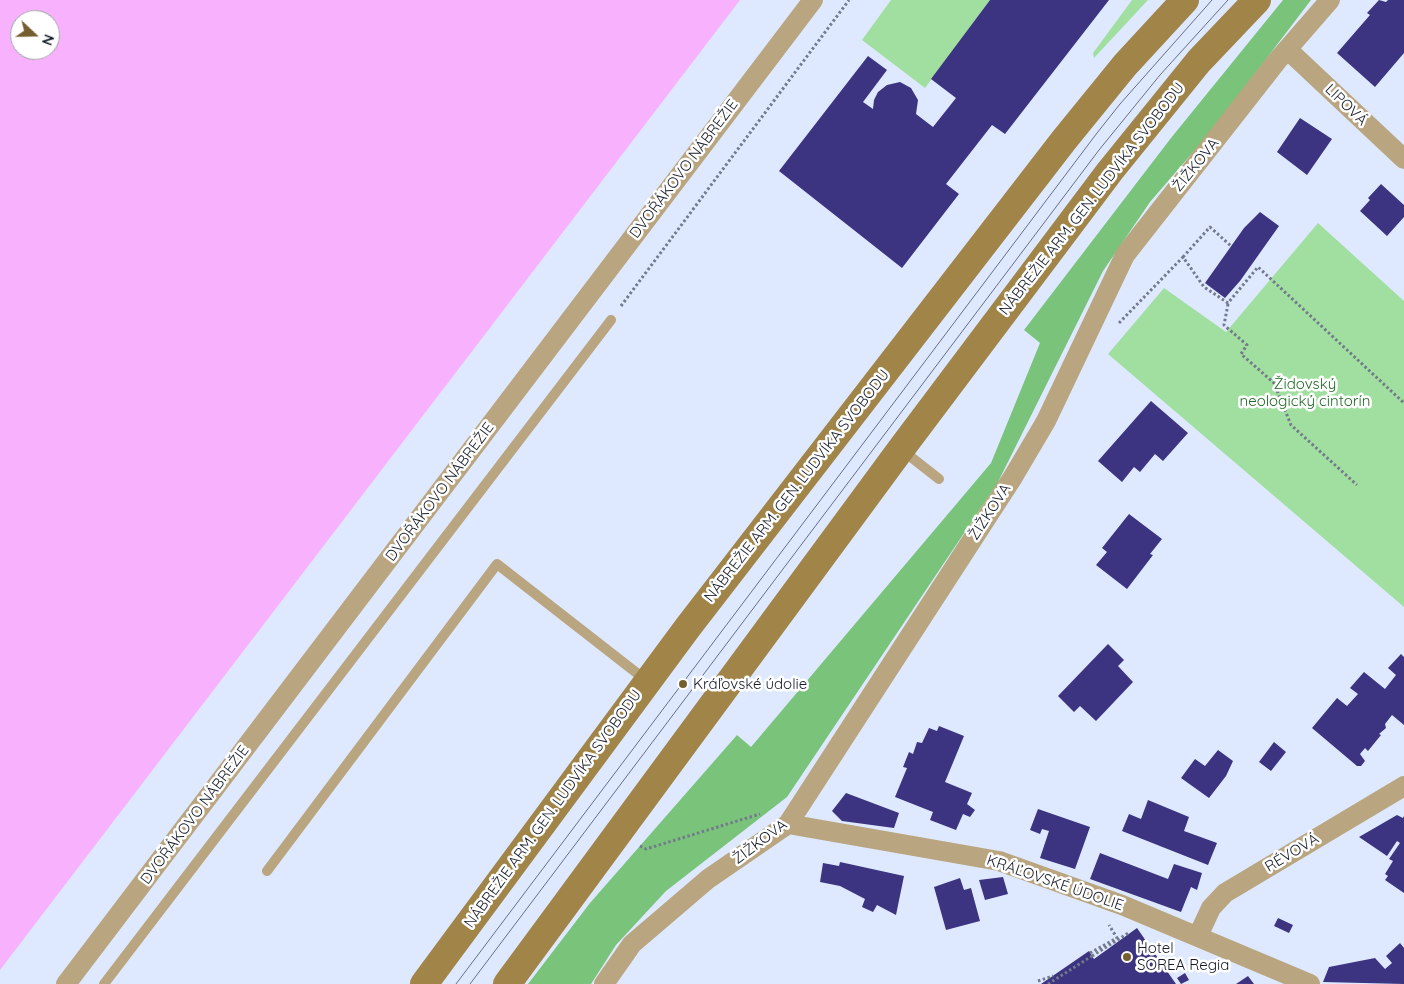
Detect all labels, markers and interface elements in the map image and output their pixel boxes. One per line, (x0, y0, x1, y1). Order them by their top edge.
north arrow (10, 10, 60, 60)
text: N (38, 32, 58, 48)
street label: NÁBREŽIE ARM. GEN. LUDVÍKA SVOBODU (996, 79, 1188, 319)
street label: LIPOVÁ (1321, 81, 1371, 129)
street label: DVOŘÁKOVO NÁBREŽIE (626, 96, 742, 242)
street label: ŽIŽKOVA (1169, 135, 1223, 195)
street label: NÁBREŽIE ARM. GEN. LUDVÍKA SVOBODU (701, 366, 893, 606)
park label: Židovský neologický cintorín (1240, 375, 1370, 410)
street label: DVOŘÁKOVO NÁBREŽIE (382, 419, 498, 565)
street label: ŽIŽKOVA (965, 481, 1015, 543)
place label: Kráľovské údolie (693, 675, 807, 693)
marker: Kráľovské údolie (677, 678, 689, 690)
street label: NÁBREŽIE ARM. GEN. LUDVÍKA SVOBODU (461, 687, 645, 931)
street label: DVOŘÁKOVO NÁBREŽIE (137, 742, 253, 888)
street label: ŽIŽKOVA (729, 816, 791, 868)
street label: RÉVOVÁ (1262, 830, 1322, 876)
street label: KRÁĽOVSKÉ ÚDOLIE (984, 851, 1126, 915)
place label: Hotel SOREA Regia (1137, 939, 1229, 974)
marker: Hotel SOREA Regia (1121, 951, 1133, 963)

